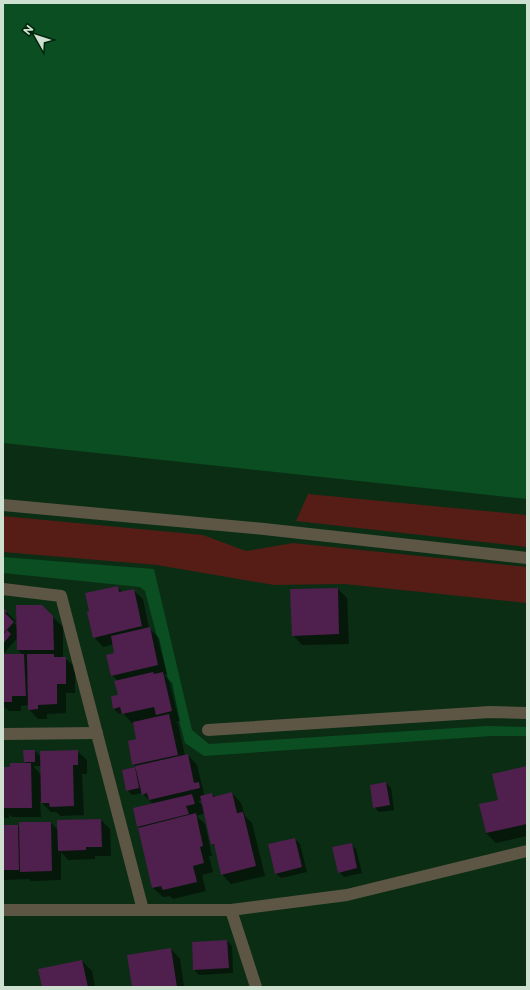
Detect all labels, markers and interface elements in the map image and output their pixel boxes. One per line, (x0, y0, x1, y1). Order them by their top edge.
north arrow (16, 16, 56, 56)
text: N (20, 22, 36, 38)

